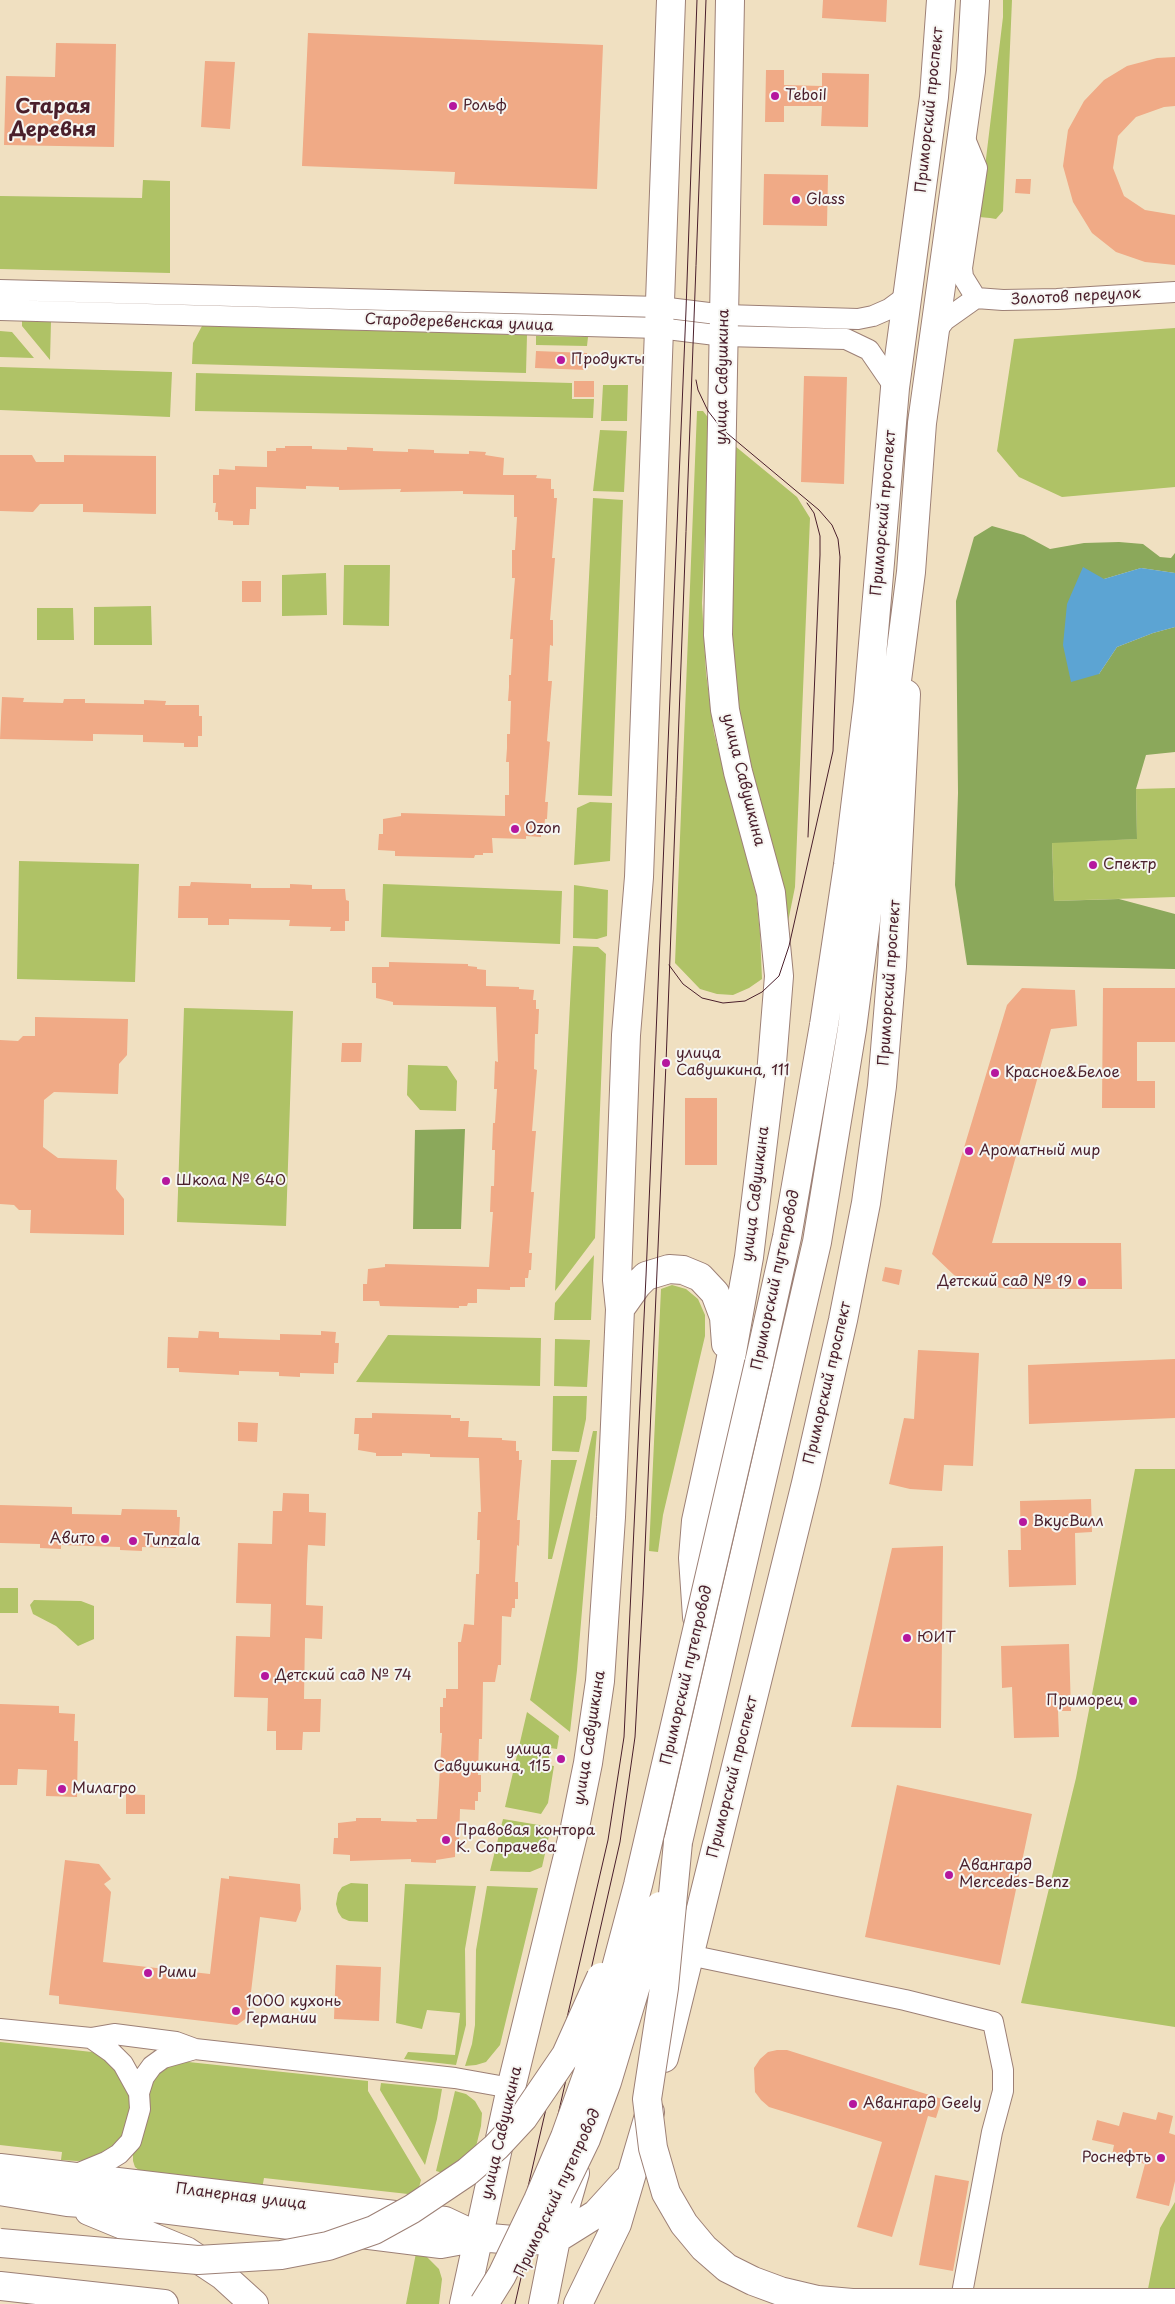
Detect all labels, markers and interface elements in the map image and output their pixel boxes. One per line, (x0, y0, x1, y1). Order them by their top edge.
street label: Приморский проспект (912, 26, 948, 194)
place label: Teboil (785, 87, 827, 105)
marker: Teboil (769, 90, 781, 102)
district label: Старая Деревня (10, 95, 96, 142)
place label: Рольф (463, 97, 507, 115)
marker: Рольф (447, 100, 459, 112)
place label: Glass (806, 191, 845, 209)
marker: Glass (790, 194, 802, 206)
street label: Золотов переулок (1011, 285, 1141, 309)
street label: улица Савушкина (713, 309, 733, 445)
street label: Стародеревенская улица (364, 311, 554, 335)
place label: Продукты (571, 351, 645, 369)
marker: Продукты (555, 354, 567, 366)
street label: Приморский проспект (868, 429, 900, 597)
street label: улица Савушкина (718, 712, 768, 848)
place label: Ozon (525, 820, 561, 838)
marker: Ozon (509, 823, 521, 835)
place label: Спектр (1103, 856, 1157, 874)
marker: Спектр (1087, 859, 1099, 871)
street label: Приморский проспект (875, 899, 905, 1067)
place label: улица Савушкина, 111 (676, 1045, 789, 1080)
marker: улица Савушкина, 111 (660, 1057, 672, 1069)
place label: Красное&Белое (1005, 1064, 1120, 1082)
marker: Красное&Белое (989, 1067, 1001, 1079)
street label: улица Савушкина (739, 1125, 773, 1263)
place label: Ароматный мир (979, 1142, 1100, 1160)
marker: Ароматный мир (963, 1145, 975, 1157)
place label: Школа № 640 (176, 1172, 286, 1190)
marker: Школа № 640 (160, 1175, 172, 1187)
street label: Приморский путепровод (748, 1188, 804, 1372)
place label: Детский сад № 19 (938, 1273, 1072, 1291)
marker: Детский сад № 19 (1076, 1276, 1088, 1288)
street label: Приморский проспект (801, 1300, 855, 1466)
place label: ВкусВилл (1033, 1513, 1103, 1531)
marker: ВкусВилл (1017, 1516, 1029, 1528)
place label: Авито (50, 1530, 95, 1548)
place label: Tunzala (143, 1532, 200, 1550)
marker: Авито (99, 1533, 111, 1545)
marker: Tunzala (127, 1535, 139, 1547)
street label: Приморский путепровод (658, 1583, 716, 1767)
place label: ЮИТ (917, 1629, 956, 1647)
marker: ЮИТ (901, 1632, 913, 1644)
place label: Детский сад № 74 (275, 1667, 412, 1685)
street label: улица Савушкина (570, 1669, 610, 1807)
marker: Детский сад № 74 (259, 1670, 271, 1682)
place label: Приморец (1046, 1692, 1123, 1710)
street label: Приморский проспект (704, 1694, 762, 1860)
marker: Приморец (1127, 1695, 1139, 1707)
place label: улица Савушкина, 115 (434, 1741, 551, 1776)
marker: улица Савушкина, 115 (555, 1753, 567, 1765)
place label: Милагро (72, 1780, 136, 1798)
marker: Милагро (56, 1783, 68, 1795)
place label: Правовая контора К. Сопрачева (456, 1822, 595, 1857)
marker: Правовая контора К. Сопрачева (440, 1834, 452, 1846)
place label: Авангард Mercedes-Benz (959, 1857, 1069, 1892)
marker: Авангард Mercedes-Benz (943, 1869, 955, 1881)
place label: Рими (158, 1964, 197, 1982)
marker: Рими (142, 1967, 154, 1979)
place label: 1000 кухонь Германии (246, 1993, 341, 2028)
marker: 1000 кухонь Германии (230, 2005, 242, 2017)
street label: улица Савушкина (478, 2065, 526, 2201)
place label: Авангард Geely (863, 2095, 982, 2113)
marker: Авангард Geely (847, 2098, 859, 2110)
street label: Приморский путепровод (511, 2106, 605, 2280)
place label: Роснефть (1082, 2149, 1151, 2167)
marker: Роснефть (1155, 2152, 1167, 2164)
street label: Планерная улица (175, 2180, 307, 2214)

